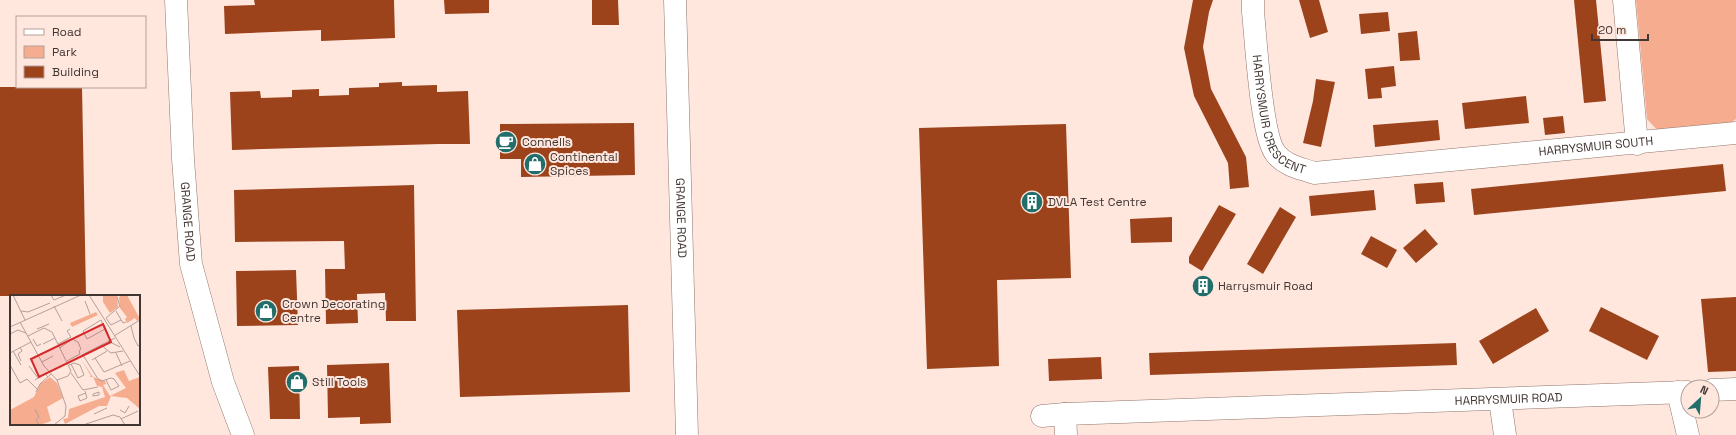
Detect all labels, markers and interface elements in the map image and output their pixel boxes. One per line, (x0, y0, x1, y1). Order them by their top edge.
legend (16, 16, 146, 88)
scale bar (1592, 16, 1648, 42)
text: 20 m (1598, 22, 1626, 38)
text: Road (52, 24, 81, 40)
text: Park (52, 44, 77, 60)
street label: HARRYSMUIR CRESCENT (1249, 54, 1308, 178)
text: Building (52, 64, 99, 80)
cafe icon: Connells (493, 129, 519, 155)
street label: HARRYSMUIR SOUTH (1538, 133, 1654, 160)
place label: Connells (522, 134, 571, 150)
place label: Continental Spices (550, 149, 618, 179)
shop icon: Continental Spices (522, 151, 548, 177)
street label: GRANGE ROAD (672, 178, 690, 258)
street label: GRANGE ROAD (177, 181, 199, 262)
building icon: DVLA Test Centre (1019, 189, 1045, 215)
place label: DVLA Test Centre (1048, 194, 1147, 210)
building icon: Harrysmuir Road (1190, 273, 1216, 299)
place label: Harrysmuir Road (1218, 278, 1313, 294)
inset map (10, 295, 140, 425)
place label: Crown Decorating Centre (282, 296, 385, 326)
shop icon: Crown Decorating Centre (253, 298, 279, 324)
shop icon: Still Tools (284, 369, 310, 395)
place label: Still Tools (312, 374, 366, 390)
north arrow (1680, 379, 1720, 419)
text: N (1698, 382, 1711, 398)
street label: HARRYSMUIR ROAD (1454, 389, 1563, 409)

